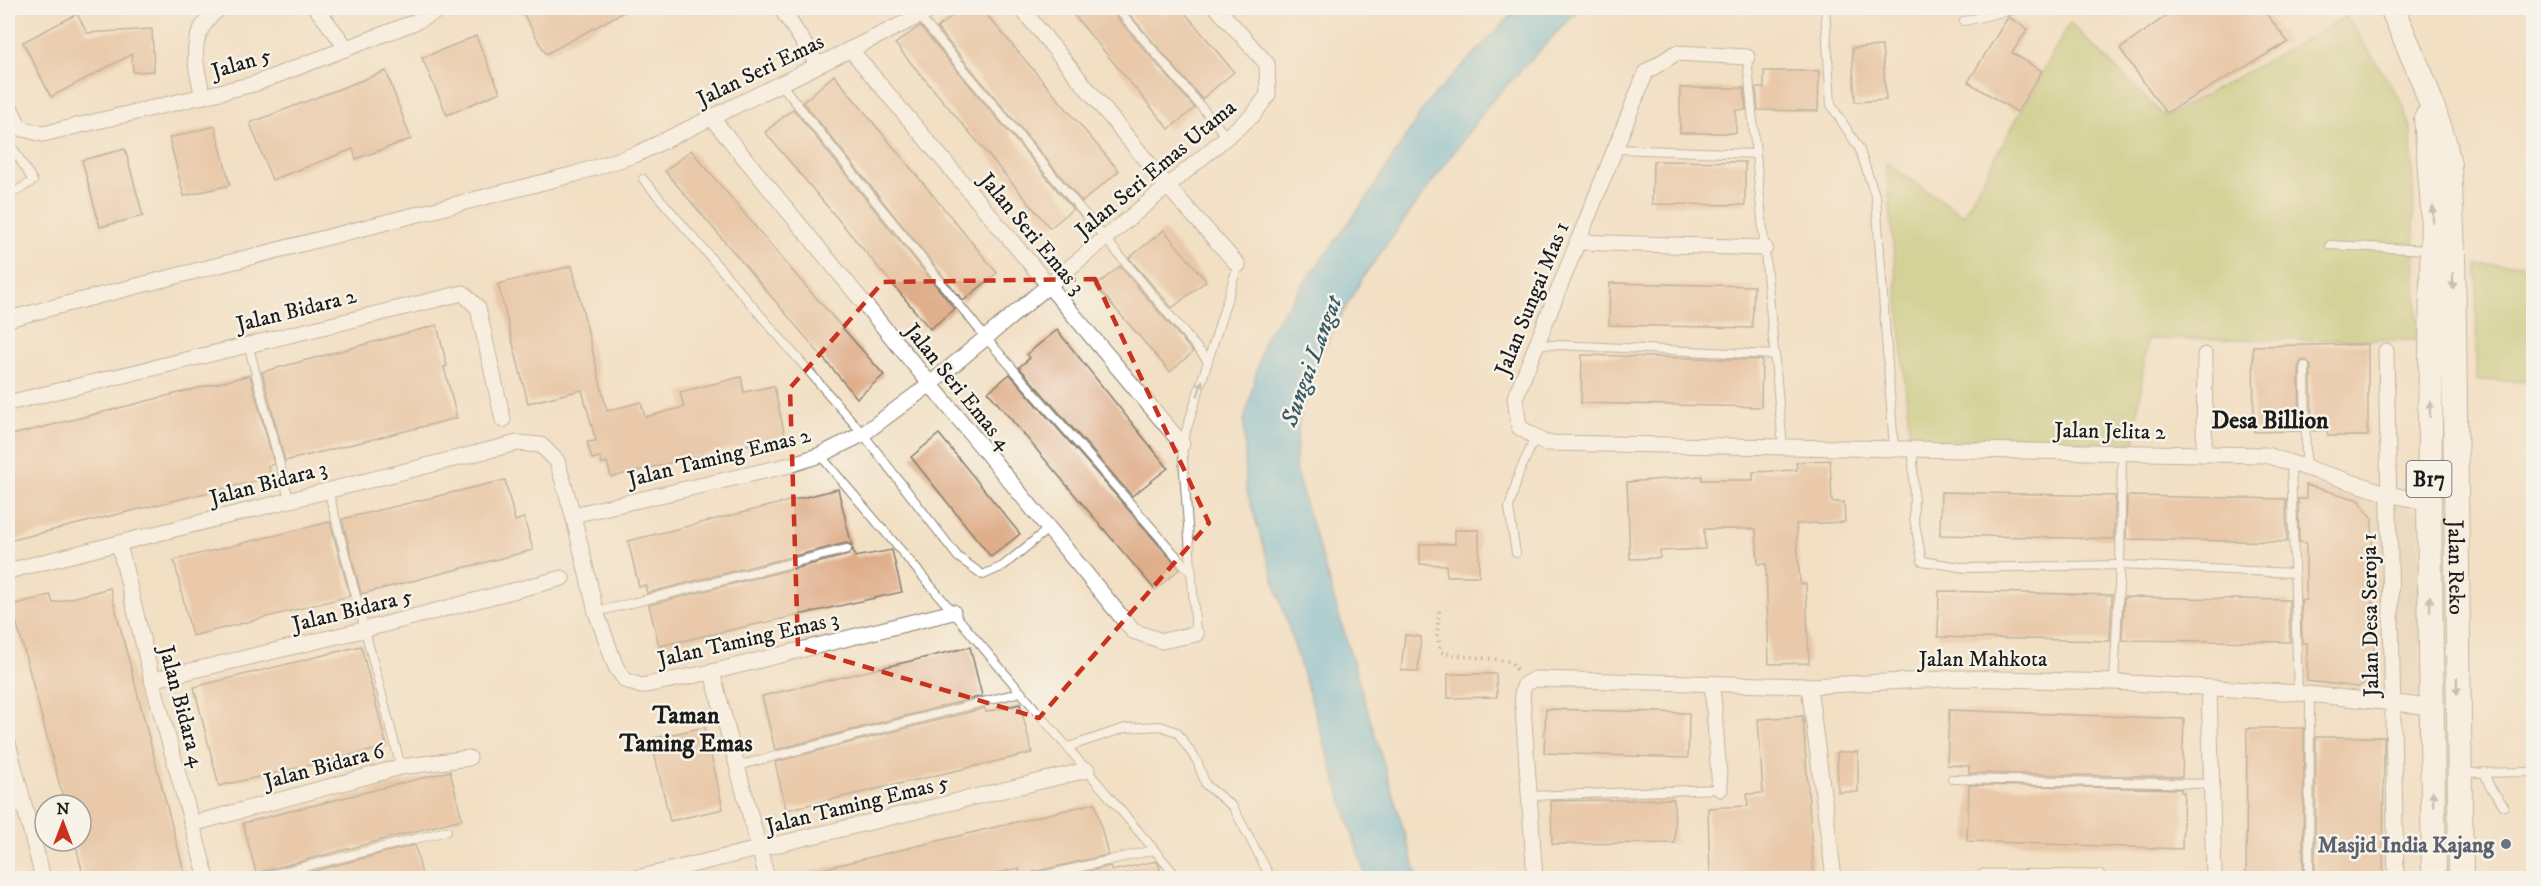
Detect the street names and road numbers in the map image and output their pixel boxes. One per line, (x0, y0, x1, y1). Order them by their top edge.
street label: Jalan Seri Emas (691, 28, 829, 114)
street label: Jalan 5 (207, 42, 274, 86)
street label: Jalan Seri Emas Utama (1069, 94, 1242, 246)
street label: Jalan Seri Emas 3 (972, 166, 1091, 300)
street label: Jalan Sungai Mas 1 (1488, 218, 1576, 381)
street label: Jalan Bidara 2 (232, 282, 359, 339)
street label: Jalan Seri Emas 4 (897, 317, 1018, 457)
street label: Jalan Jelita 2 (2052, 417, 2166, 446)
street label: Jalan Taming Emas 2 (623, 422, 814, 494)
street label: Jalan Bidara 3 (205, 455, 330, 513)
road number: B17 (2406, 461, 2452, 497)
street label: Jalan Reko (2441, 518, 2470, 615)
street label: Jalan Desa Seroja 1 (2356, 533, 2385, 699)
street label: Jalan Bidara 5 (288, 582, 415, 639)
street label: Jalan Taming Emas 3 (653, 606, 841, 674)
street label: Jalan Bidara 4 (152, 641, 211, 771)
street label: Jalan Mahkota (1917, 646, 2048, 673)
street label: Jalan Bidara 6 (259, 737, 389, 796)
street label: Jalan Taming Emas 5 (761, 769, 952, 841)

